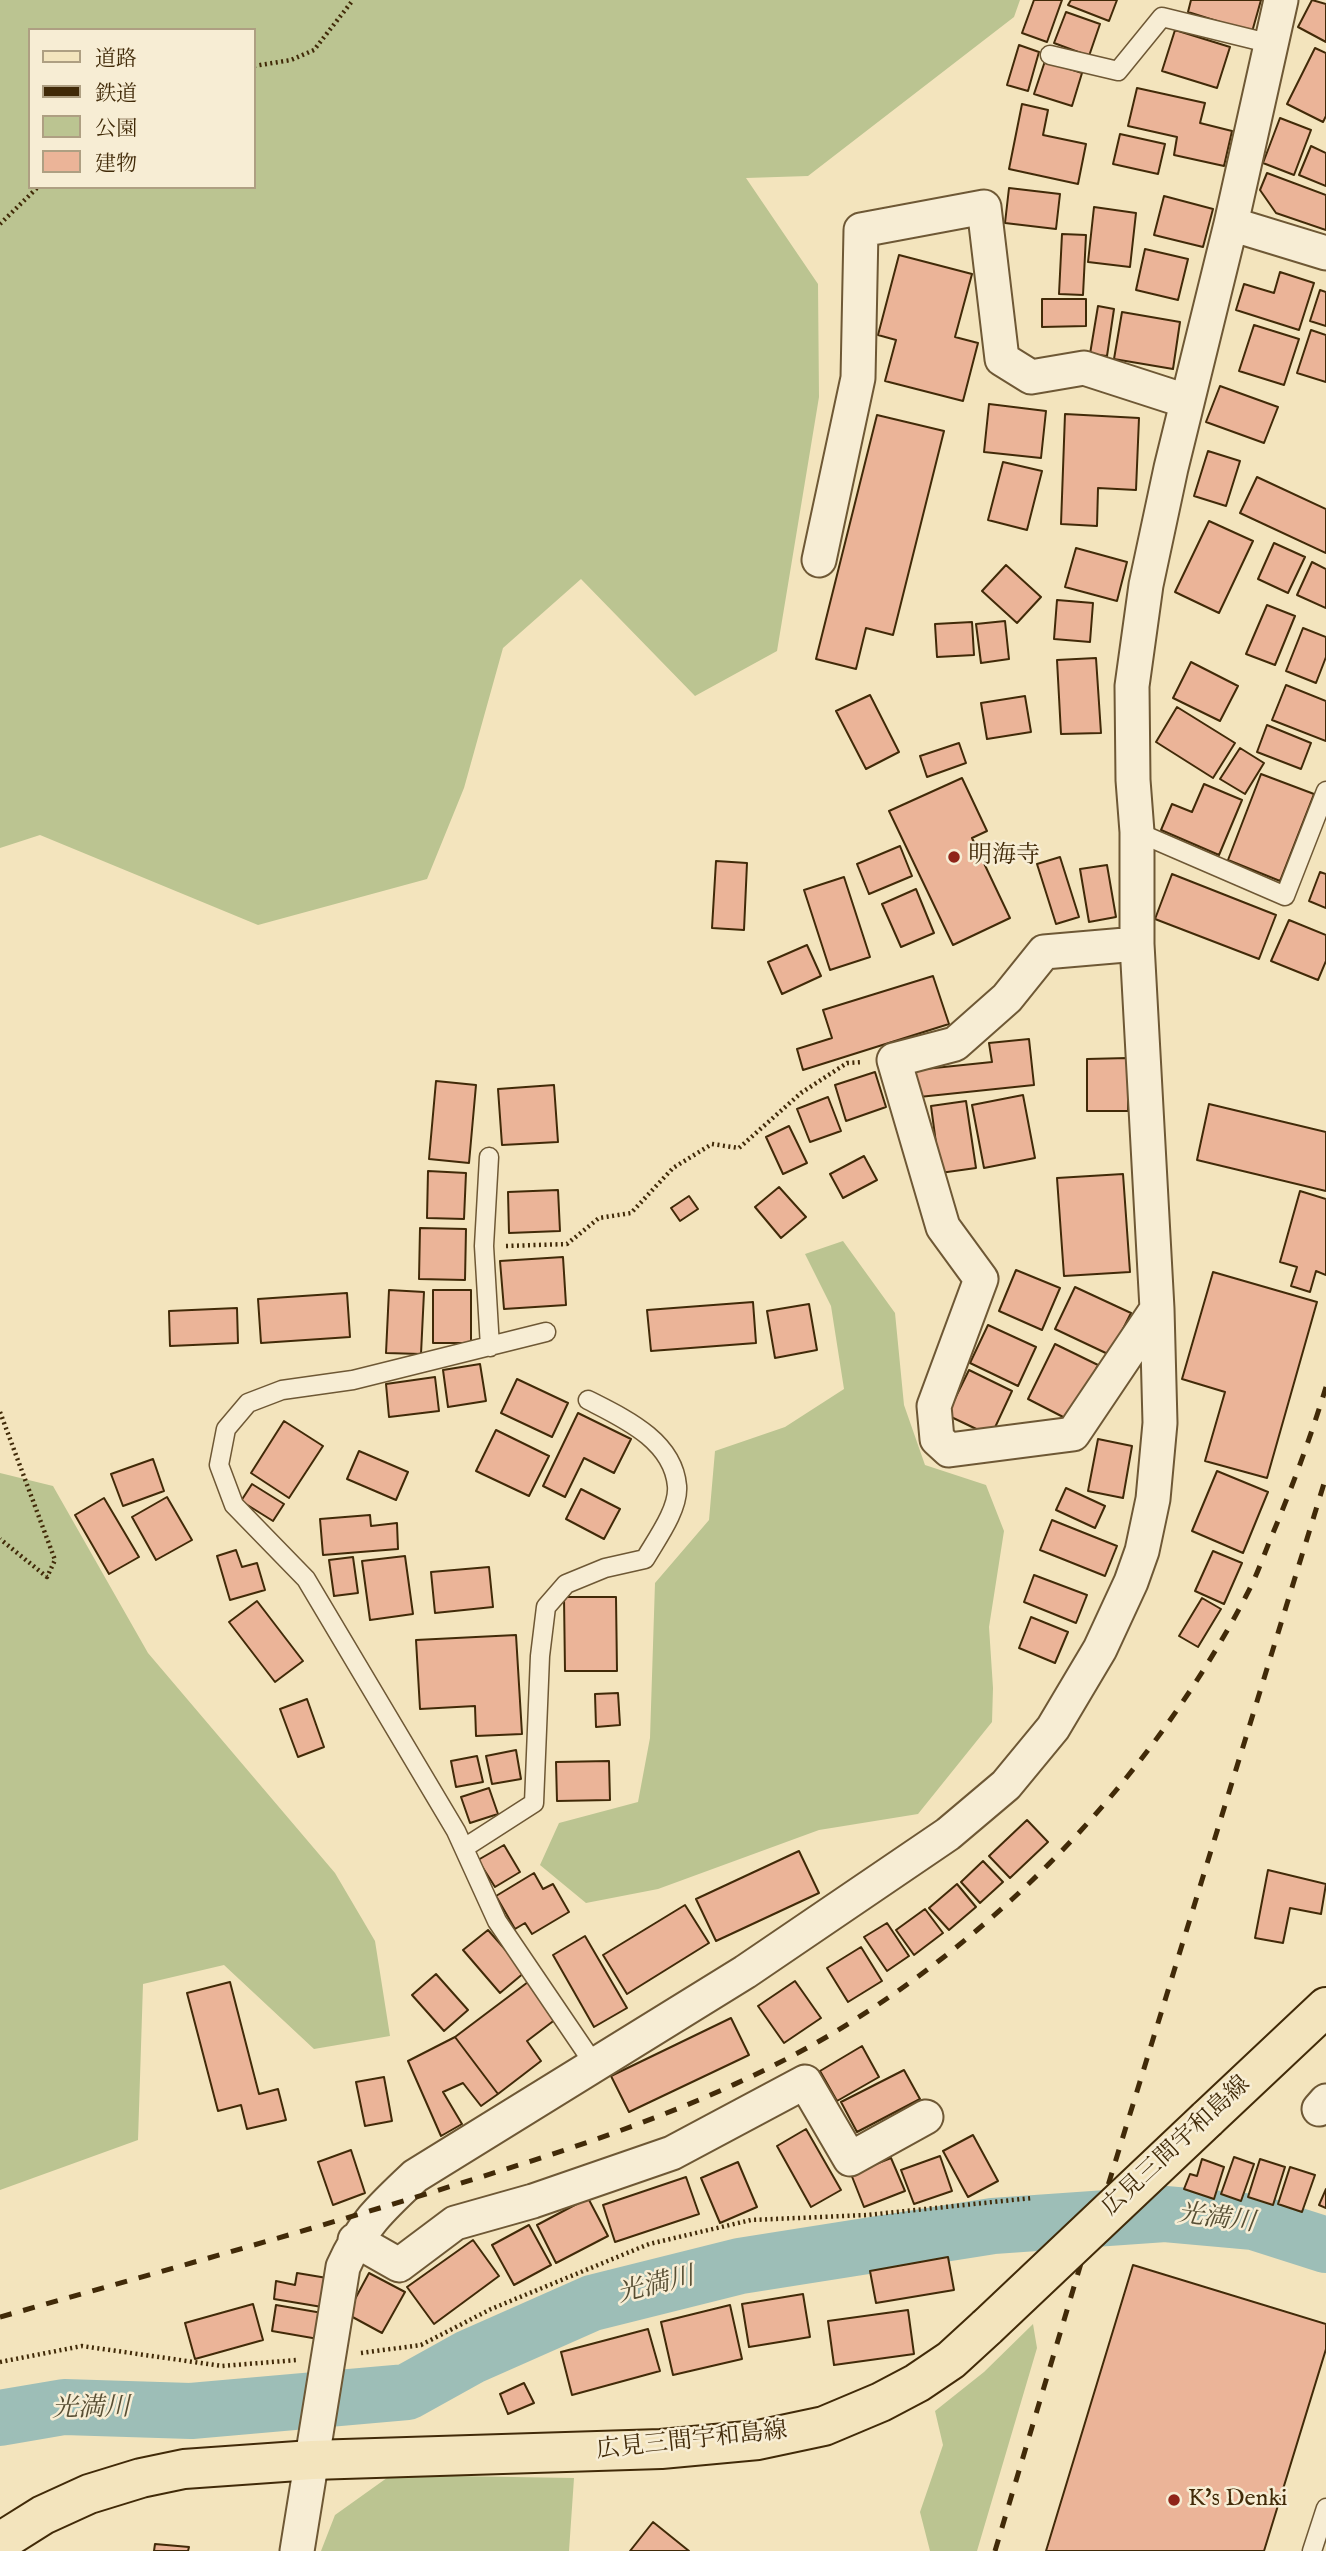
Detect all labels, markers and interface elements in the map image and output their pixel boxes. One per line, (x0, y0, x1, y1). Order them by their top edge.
legend (28, 28, 256, 189)
text: 道路 (95, 46, 137, 73)
text: 鉄道 (95, 81, 137, 108)
text: 公園 (95, 116, 137, 143)
text: 建物 (95, 151, 137, 178)
place label: 明海寺 (968, 843, 1040, 871)
marker: 明海寺 (946, 849, 962, 865)
street label: 広見三間宇和島線 (1097, 2071, 1257, 2223)
water label: 光満川 (1175, 2200, 1257, 2240)
water label: 光満川 (614, 2262, 698, 2312)
water label: 光満川 (52, 2394, 130, 2426)
street label: 広見三間宇和島線 (595, 2418, 789, 2466)
place label: K's Denki (1188, 2486, 1287, 2514)
marker: K's Denki (1166, 2492, 1182, 2508)

